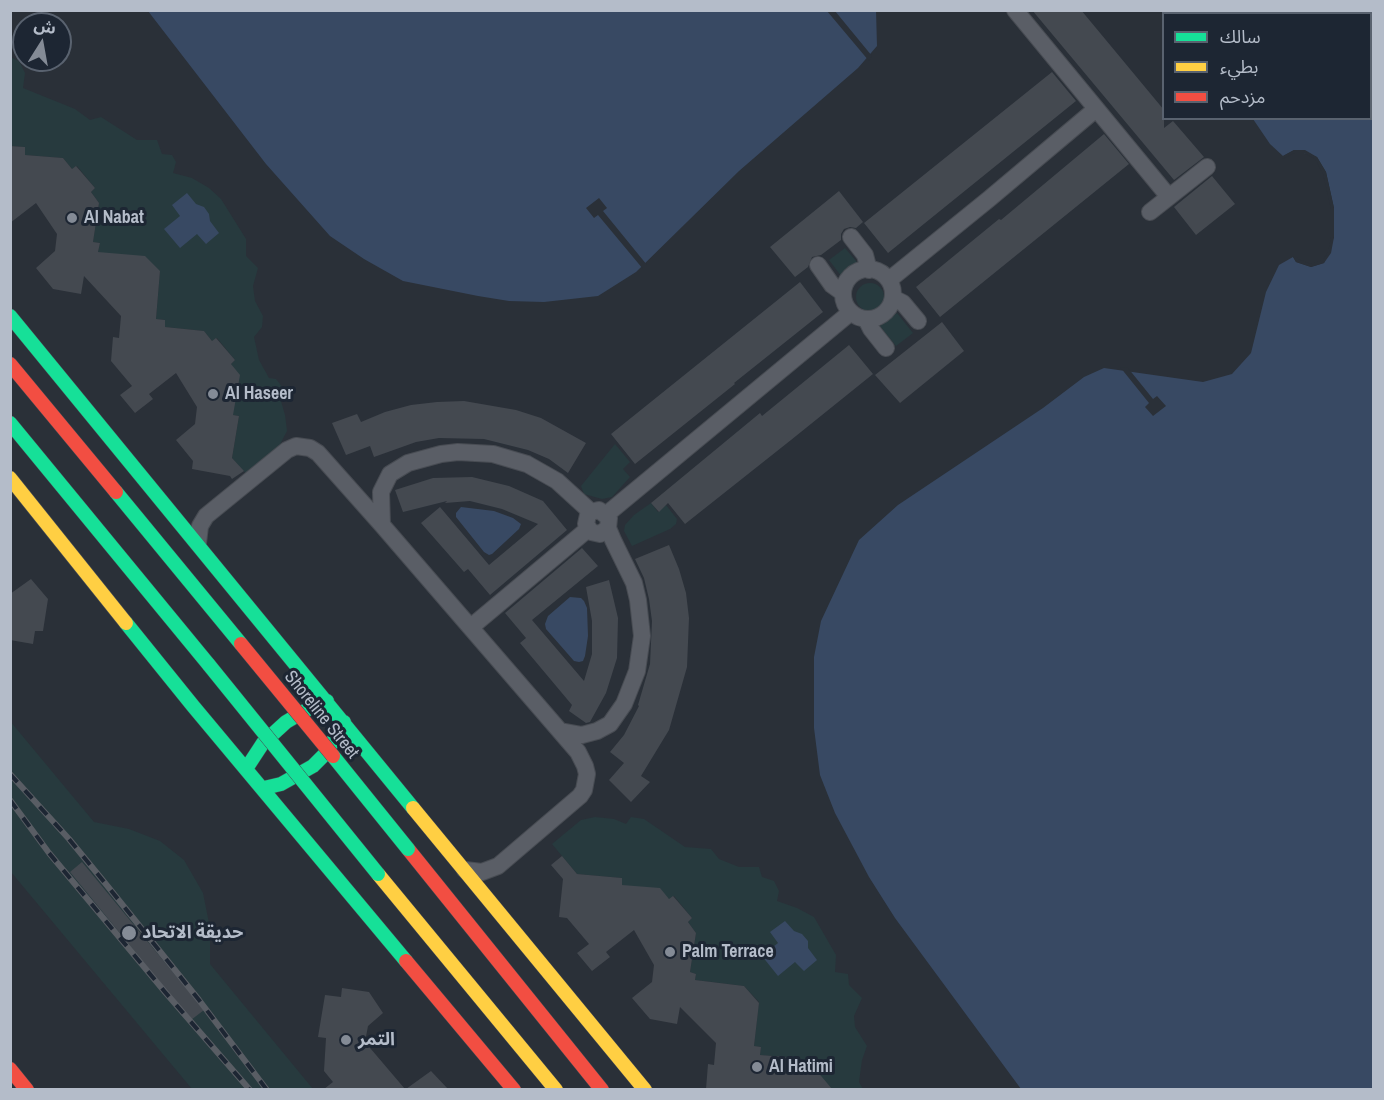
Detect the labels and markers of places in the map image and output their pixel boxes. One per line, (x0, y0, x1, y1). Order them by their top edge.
place label: Al Nabat (84, 207, 144, 229)
marker: Al Nabat (65, 211, 79, 225)
place label: Al Haseer (225, 383, 293, 405)
marker: Al Haseer (206, 387, 220, 401)
place label: حديقة الاتحاد (142, 922, 243, 944)
marker: حديقة الاتحاد (120, 924, 138, 942)
place label: Palm Terrace (682, 941, 774, 963)
marker: Palm Terrace (663, 945, 677, 959)
place label: التمر (358, 1029, 395, 1051)
marker: التمر (339, 1033, 353, 1047)
place label: Al Hatimi (769, 1056, 833, 1078)
marker: Al Hatimi (750, 1060, 764, 1074)

